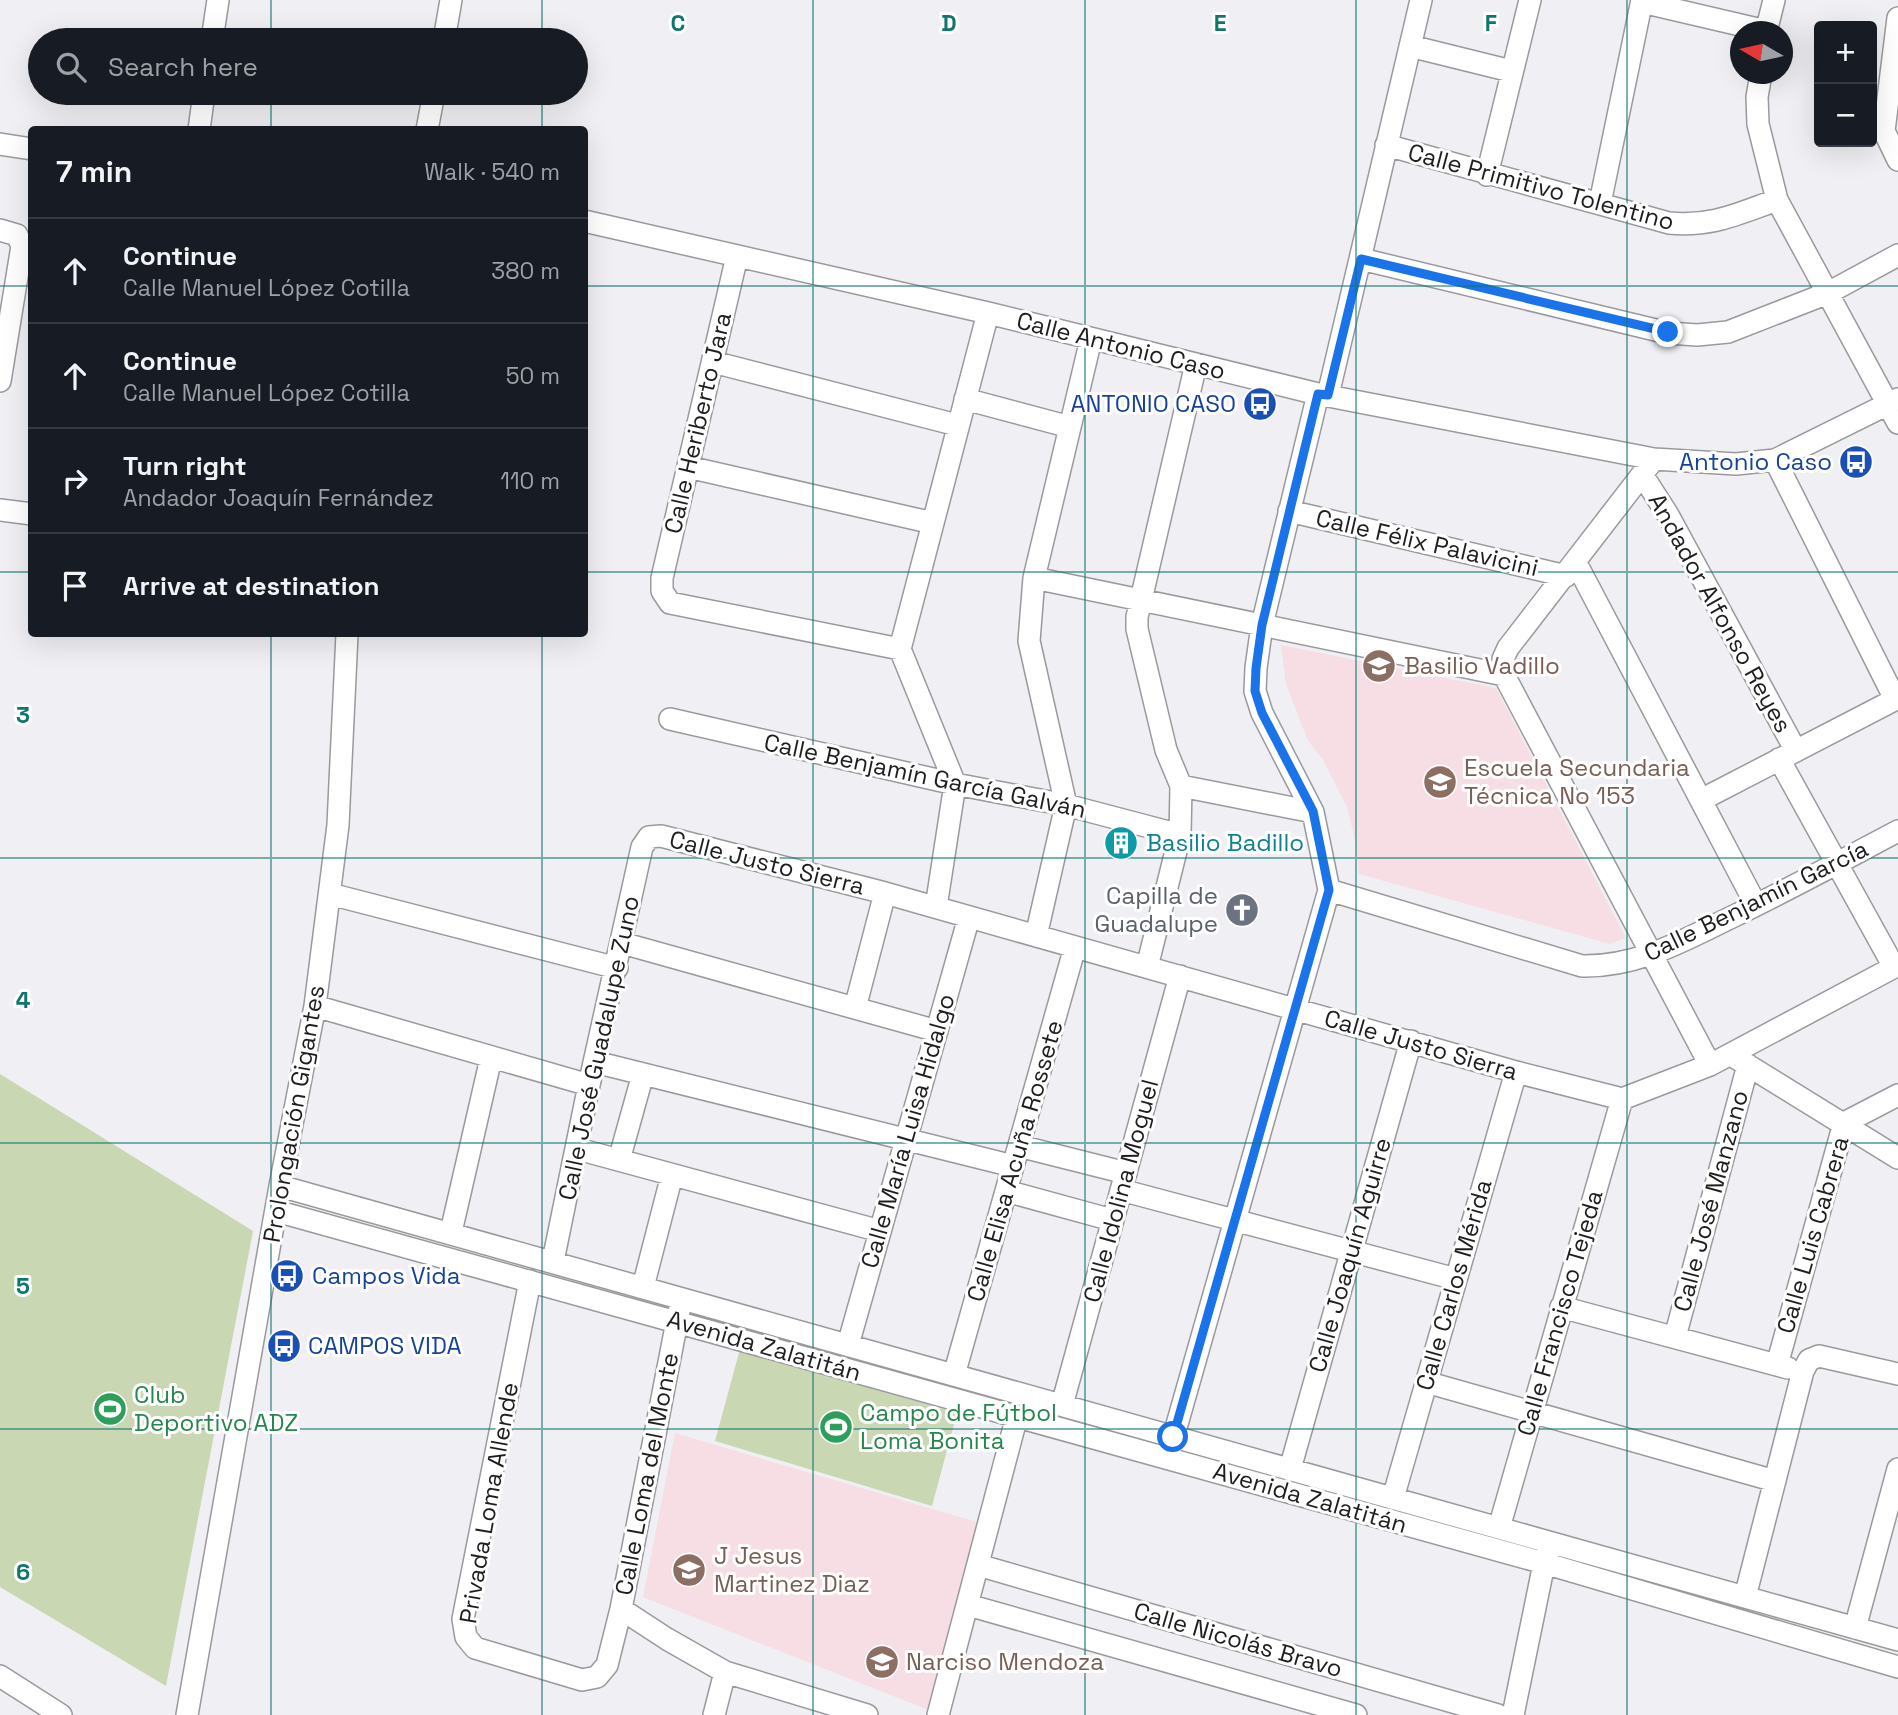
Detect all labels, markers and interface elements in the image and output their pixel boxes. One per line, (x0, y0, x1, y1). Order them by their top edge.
text: C (671, 8, 685, 38)
text: D (941, 8, 957, 38)
text: E (1214, 8, 1226, 38)
text: F (1485, 8, 1497, 38)
north arrow (1730, 21, 1793, 84)
map controls (1814, 21, 1877, 147)
button: + (1814, 21, 1877, 84)
search box (28, 28, 588, 105)
icon: search (52, 48, 90, 86)
text: Search here (108, 50, 258, 84)
button: − (1814, 84, 1877, 147)
street label: Calle Primitivo Tolentino (1405, 136, 1678, 237)
text: 7 min (56, 152, 132, 191)
text: Walk · 540 m (424, 157, 560, 187)
text: Continue (123, 239, 237, 273)
icon: ahead (56, 252, 94, 290)
text: 380 m (491, 256, 560, 286)
text: Calle Manuel López Cotilla (123, 273, 410, 303)
street label: Calle Antonio Caso (1013, 305, 1229, 386)
street label: Calle Heriberto Jara (657, 309, 738, 537)
route end (1652, 316, 1683, 347)
text: Continue (123, 344, 237, 378)
icon: ahead (56, 357, 94, 395)
text: 50 m (506, 361, 560, 391)
text: Calle Manuel López Cotilla (123, 378, 410, 408)
bus stop icon: ANTONIO CASO (1241, 385, 1279, 423)
place label: ANTONIO CASO (1070, 388, 1236, 419)
bus stop icon: Antonio Caso (1837, 443, 1875, 481)
place label: Antonio Caso (1679, 446, 1832, 477)
text: Turn right (123, 449, 247, 483)
icon: right (56, 462, 94, 500)
text: 110 m (500, 466, 560, 496)
text: Andador Joaquín Fernández (123, 483, 434, 513)
street label: Andador Alfonso Reyes (1642, 488, 1799, 738)
street label: Calle Félix Palavicini (1313, 502, 1541, 583)
icon: arrive (56, 567, 94, 605)
text: Arrive at destination (123, 569, 380, 603)
school or university icon: Basilio Vadillo (1360, 647, 1398, 685)
place label: Basilio Vadillo (1404, 650, 1560, 681)
text: 3 (16, 700, 30, 730)
street label: Calle Benjamín García Galván (761, 726, 1089, 825)
place label: Escuela Secundaria Técnica No 153 (1464, 752, 1690, 811)
school or university icon: Escuela Secundaria Técnica No 153 (1421, 763, 1459, 801)
street label: Calle Justo Sierra (666, 823, 868, 902)
building icon: Basilio Badillo (1102, 824, 1140, 862)
place label: Basilio Badillo (1146, 827, 1304, 858)
street label: Calle Benjamín García (1639, 833, 1873, 968)
place label: Capilla de Guadalupe (1095, 880, 1218, 939)
church icon: Capilla de Guadalupe (1223, 891, 1261, 929)
street label: Calle José Guadalupe Zuno (551, 893, 646, 1203)
street label: Prolongación Gigantes (256, 983, 331, 1245)
text: 4 (16, 985, 31, 1015)
street label: Calle María Luisa Hidalgo (853, 990, 962, 1272)
street label: Calle Justo Sierra (1321, 1002, 1522, 1087)
street label: Calle Elisa Acuña Rossete (959, 1016, 1070, 1305)
street label: Calle Idolina Moguel (1076, 1076, 1165, 1306)
street label: Calle José Manzano (1666, 1087, 1755, 1315)
street label: Calle Luis Cabrera (1770, 1133, 1856, 1337)
street label: Calle Joaquín Aguirre (1301, 1134, 1398, 1376)
street label: Calle Carlos Mérida (1409, 1175, 1499, 1394)
street label: Calle Francisco Tejeda (1510, 1186, 1610, 1439)
bus stop icon: Campos Vida (268, 1257, 306, 1295)
place label: Campos Vida (312, 1260, 461, 1291)
text: 5 (16, 1271, 30, 1301)
street label: Avenida Zalatitán (664, 1303, 865, 1388)
bus stop icon: CAMPOS VIDA (265, 1327, 303, 1365)
place label: CAMPOS VIDA (308, 1330, 462, 1361)
street label: Calle Loma del Monte (608, 1350, 685, 1598)
place label: Club Deportivo ADZ (134, 1379, 298, 1438)
street label: Privada Loma Allende (452, 1380, 525, 1626)
sports icon: Club Deportivo ADZ (91, 1390, 129, 1428)
place label: Campo de Fútbol Loma Bonita (860, 1397, 1057, 1456)
sports icon: Campo de Fútbol Loma Bonita (817, 1408, 855, 1446)
route start (1157, 1421, 1188, 1452)
street label: Avenida Zalatitán (1210, 1455, 1411, 1540)
place label: J Jesus Martinez Diaz (714, 1540, 870, 1599)
school or university icon: J Jesus Martinez Diaz (670, 1551, 708, 1589)
text: 6 (16, 1557, 30, 1587)
street label: Calle Nicolás Bravo (1130, 1595, 1346, 1684)
school or university icon: Narciso Mendoza (863, 1643, 901, 1681)
place label: Narciso Mendoza (906, 1646, 1104, 1677)

